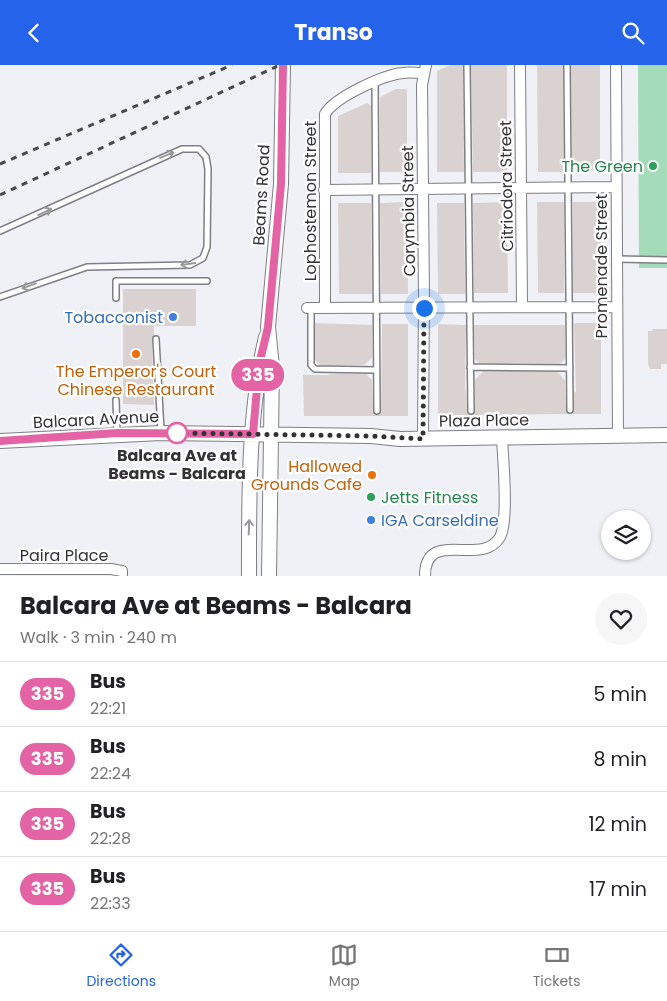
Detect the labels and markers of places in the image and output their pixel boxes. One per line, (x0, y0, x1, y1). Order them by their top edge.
place label: The Green (561, 155, 643, 178)
marker: The Green (647, 160, 659, 172)
place label: Tobacconist (64, 306, 163, 329)
marker: Tobacconist (167, 311, 179, 323)
marker: The Emperor's Court Chinese Restaurant (130, 348, 142, 360)
place label: The Emperor's Court Chinese Restaurant (56, 360, 216, 401)
marker: Balcara Ave at Beams - Balcara (166, 422, 188, 444)
place label: Balcara Ave at Beams - Balcara (108, 444, 246, 485)
place label: Hallowed Grounds Cafe (251, 455, 362, 496)
marker: Hallowed Grounds Cafe (366, 469, 378, 481)
place label: Jetts Fitness (381, 486, 478, 509)
marker: Jetts Fitness (365, 491, 377, 503)
place label: IGA Carseldine (381, 509, 499, 532)
marker: IGA Carseldine (365, 514, 377, 526)

